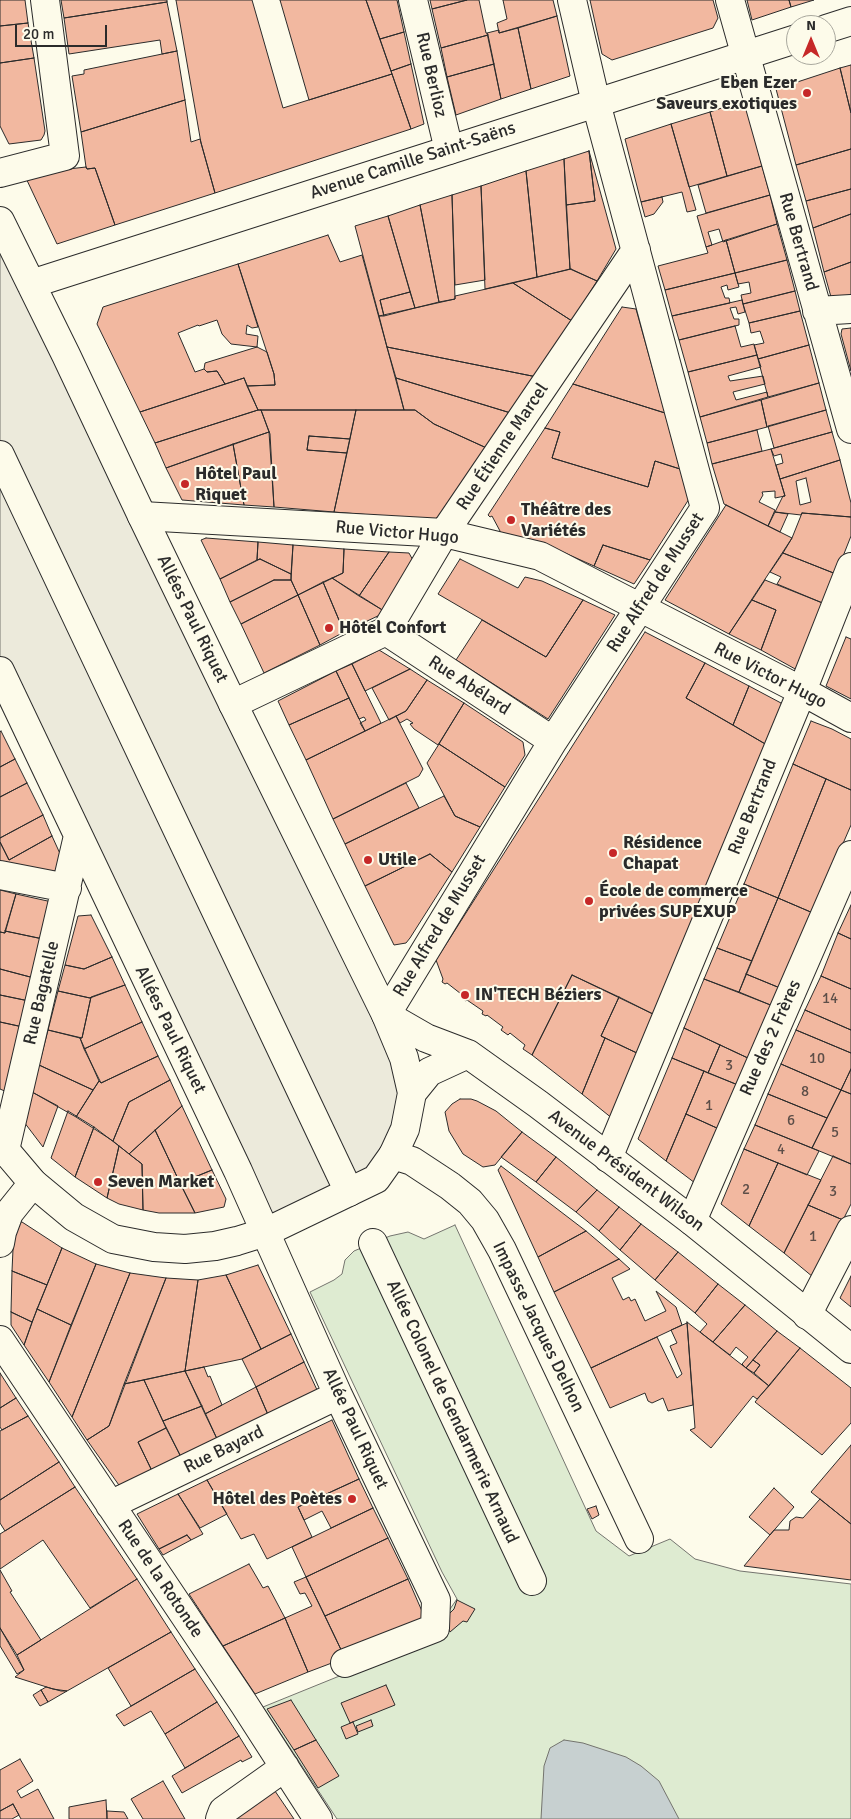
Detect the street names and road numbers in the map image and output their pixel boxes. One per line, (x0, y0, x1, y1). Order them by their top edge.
street label: Rue Berlioz (411, 30, 451, 120)
street label: Avenue Camille Saint-Saëns (308, 118, 518, 204)
street label: Rue Bertrand (774, 190, 822, 294)
street label: Rue Étienne Marcel (452, 379, 554, 515)
street label: Rue Alfred de Musset (603, 509, 709, 657)
street label: Rue Victor Hugo (334, 517, 460, 549)
street label: Allées Paul Riquet (152, 552, 232, 686)
street label: Rue Victor Hugo (710, 638, 830, 714)
street label: Rue Abélard (424, 652, 514, 720)
street label: Rue Bertrand (724, 756, 782, 858)
street label: Rue Alfred de Musset (389, 851, 491, 1001)
street label: Rue Bagatelle (20, 939, 64, 1047)
street label: Allées Paul Riquet (130, 963, 210, 1097)
street label: Rue des 2 Frères (736, 977, 806, 1099)
street label: Avenue Président Wilson (544, 1105, 708, 1237)
street label: Impasse Jacques Delhon (487, 1238, 589, 1416)
street label: Allée Colonel de Gendarmerie Arnaud (381, 1277, 523, 1547)
street label: Allée Paul Riquet (317, 1365, 393, 1493)
street label: Rue Bayard (180, 1421, 268, 1479)
street label: Rue de la Rotonde (113, 1516, 207, 1642)

